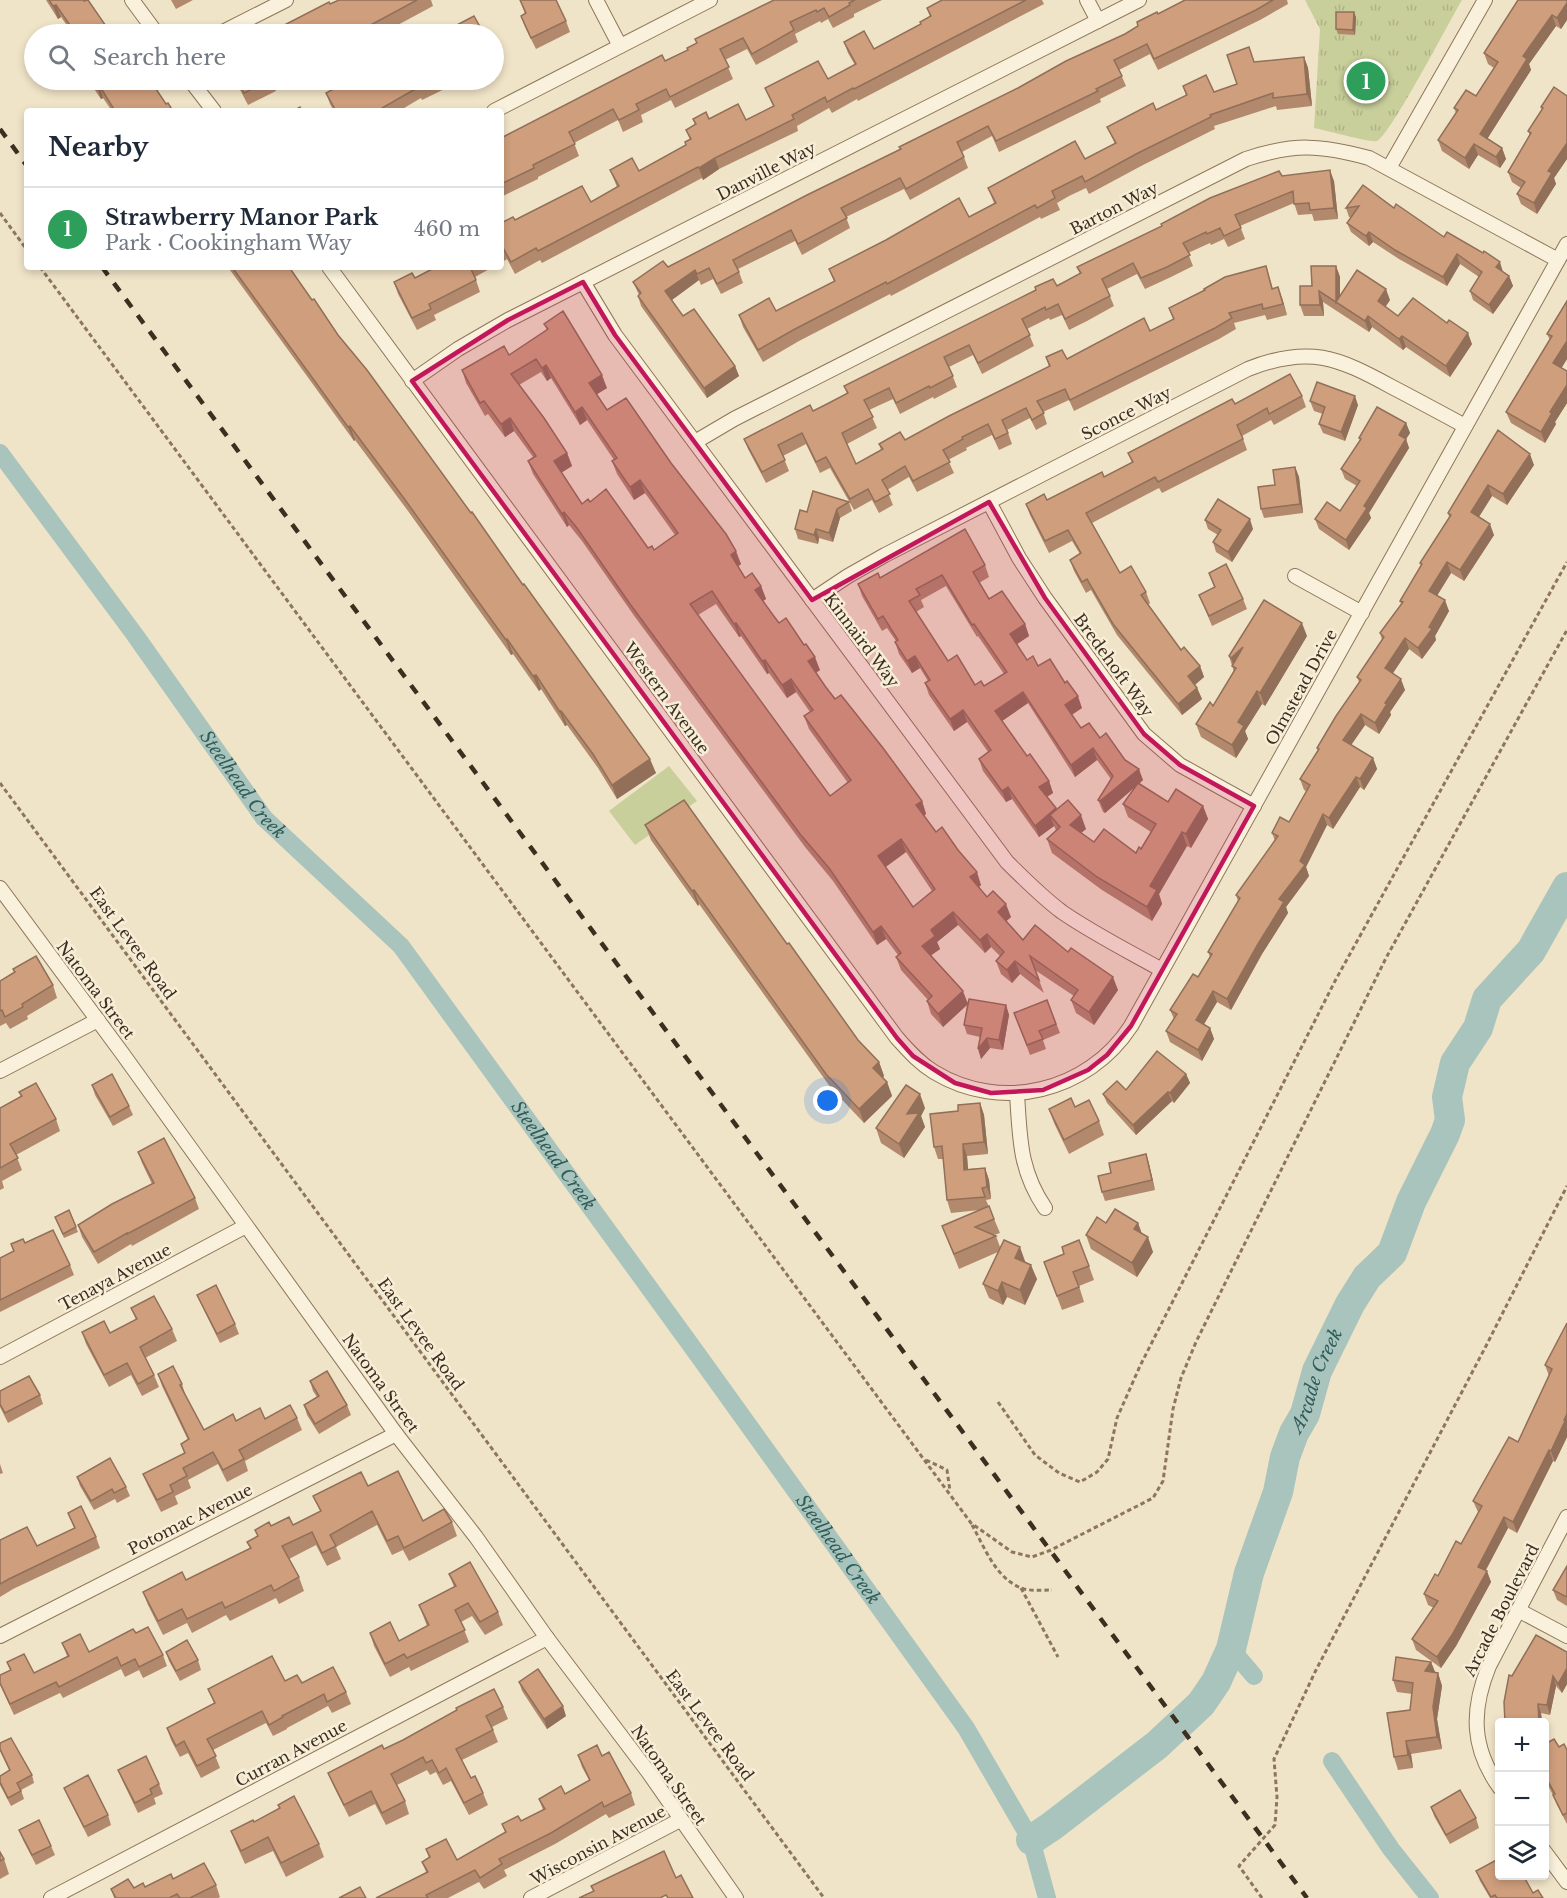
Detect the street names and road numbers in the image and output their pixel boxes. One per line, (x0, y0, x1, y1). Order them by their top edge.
street label: Danville Way (713, 137, 820, 205)
street label: Barton Way (1067, 177, 1162, 239)
street label: Sconce Way (1078, 381, 1175, 444)
street label: Kinnaird Way (820, 589, 904, 692)
street label: Bredehoft Way (1070, 609, 1159, 721)
street label: Olmstead Drive (1261, 625, 1341, 749)
street label: Western Avenue (619, 638, 714, 758)
street label: East Levee Road (86, 883, 181, 1003)
street label: Natoma Street (53, 937, 139, 1043)
street label: Tenaya Avenue (56, 1239, 174, 1315)
street label: East Levee Road (374, 1274, 469, 1394)
street label: Natoma Street (338, 1329, 424, 1437)
street label: Potomac Avenue (124, 1479, 256, 1559)
street label: Arcade Boulevard (1458, 1540, 1543, 1681)
street label: East Levee Road (662, 1666, 758, 1785)
street label: Curran Avenue (232, 1715, 350, 1791)
street label: Natoma Street (627, 1721, 711, 1829)
street label: Wisconsin Avenue (526, 1801, 669, 1890)

